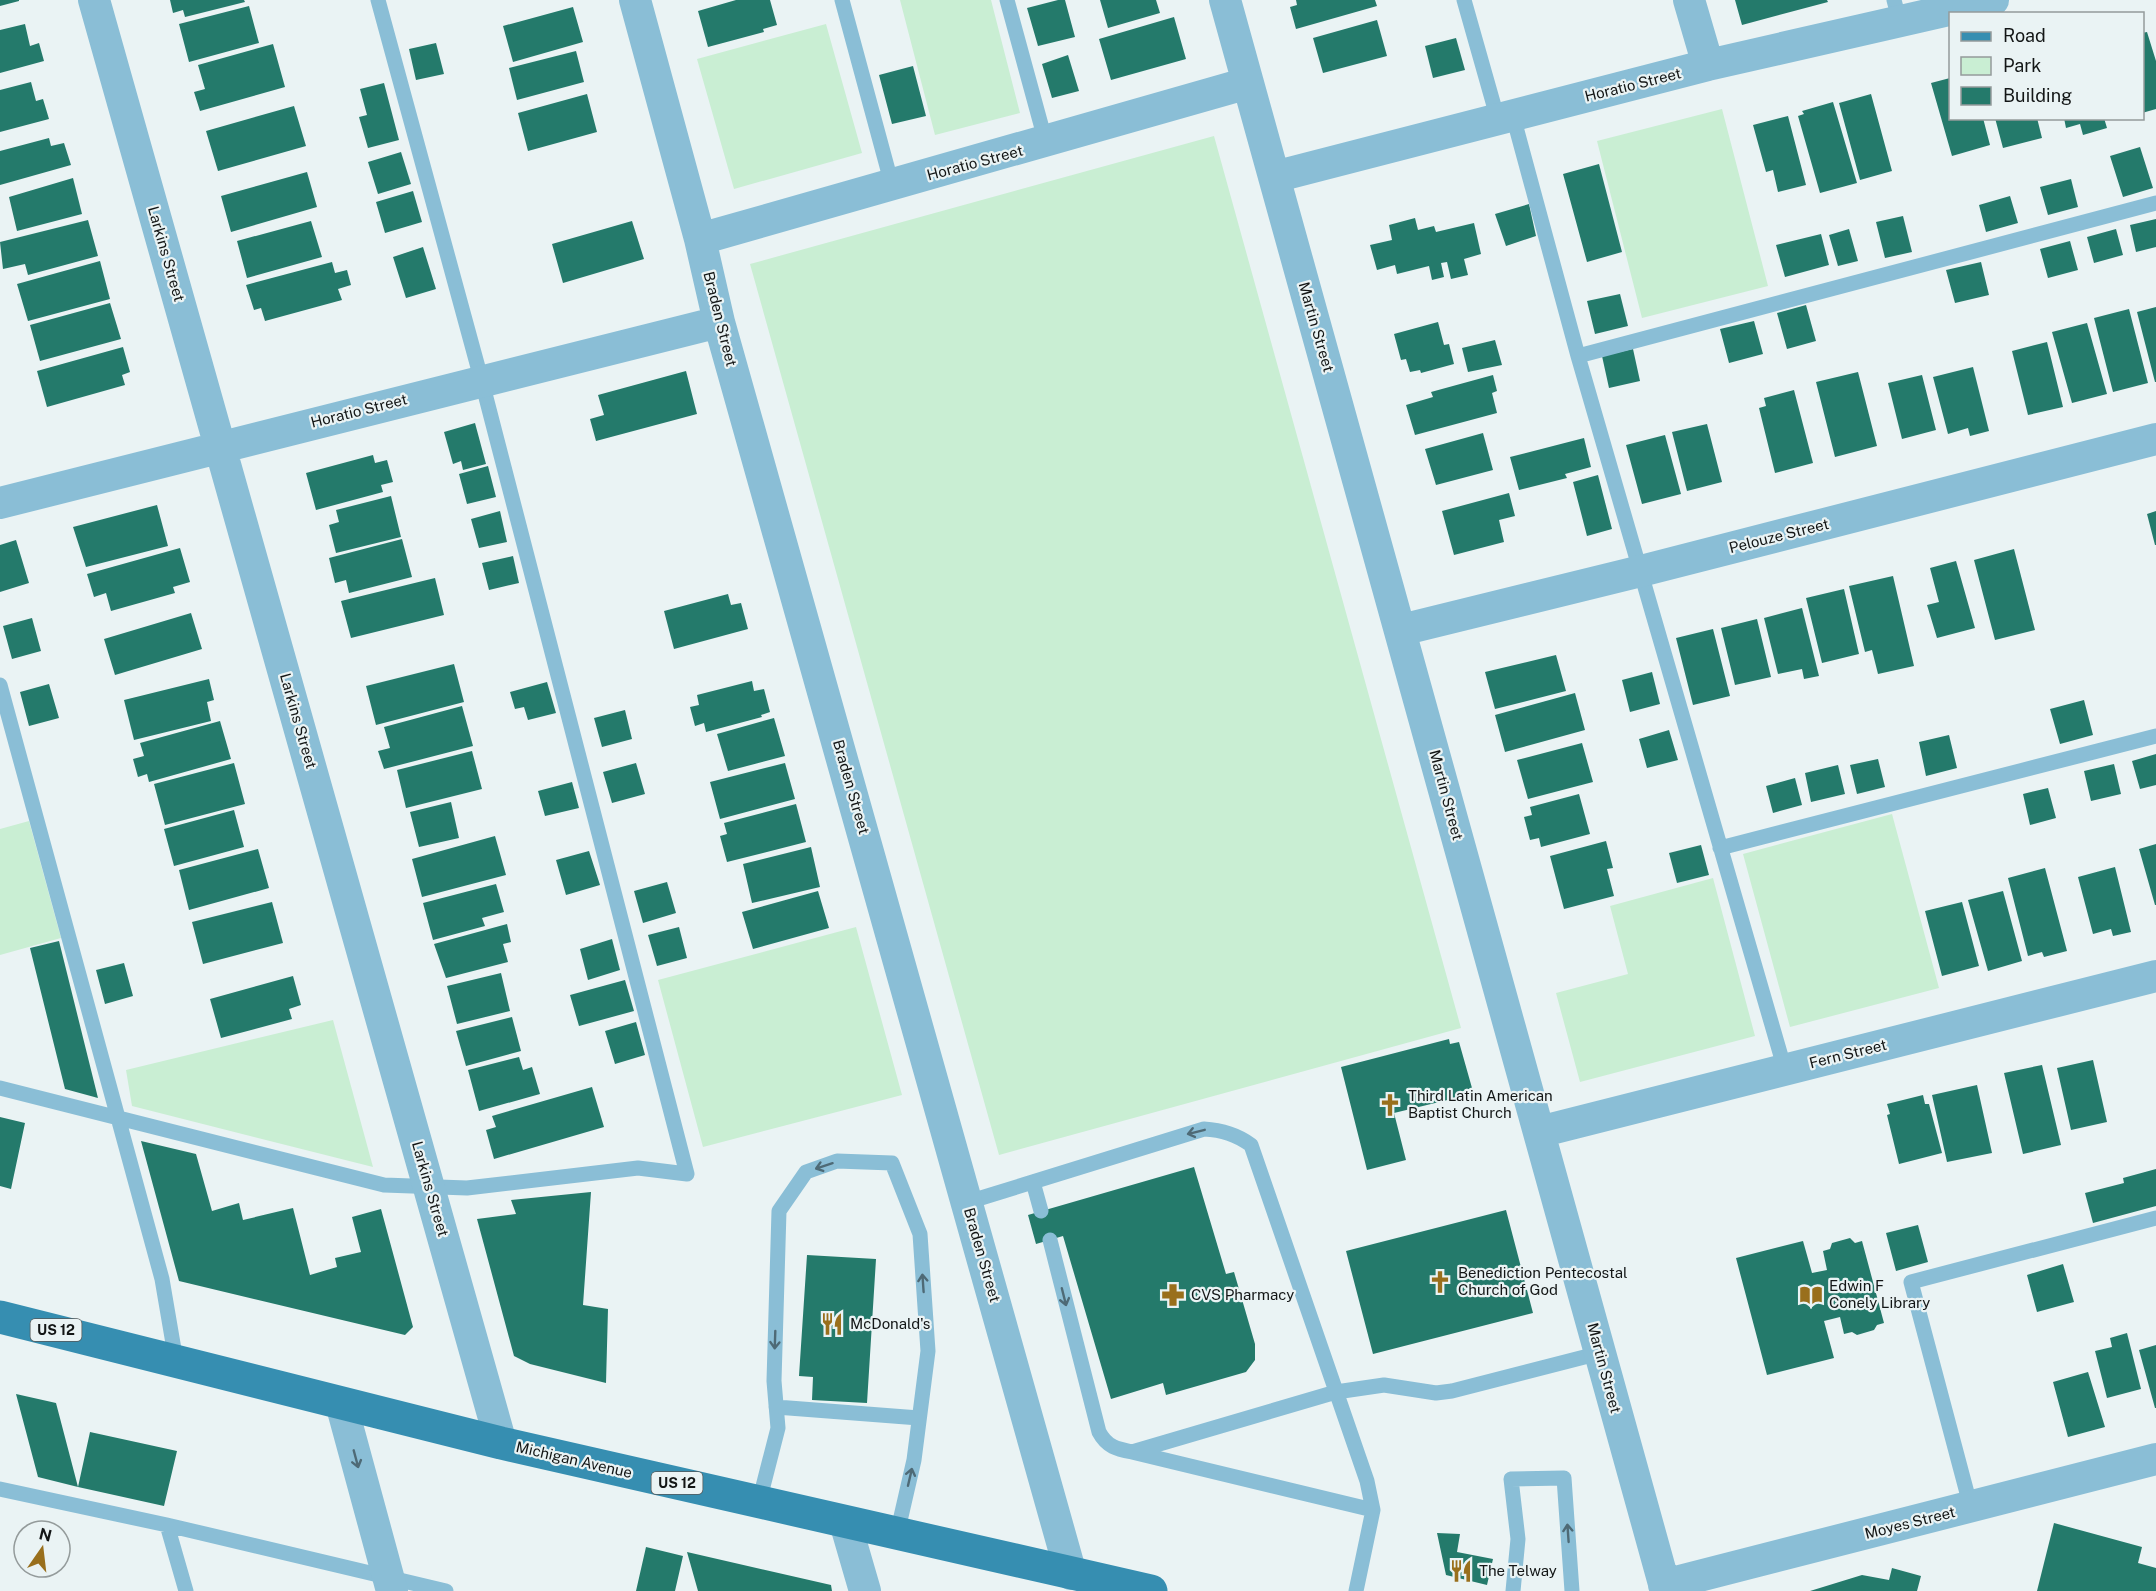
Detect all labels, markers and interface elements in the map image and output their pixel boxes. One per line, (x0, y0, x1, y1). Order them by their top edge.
legend (1949, 12, 2144, 120)
text: Road (2003, 25, 2046, 46)
text: Park (2003, 55, 2041, 76)
street label: Horatio Street (1583, 64, 1683, 105)
text: Building (2003, 85, 2072, 106)
street label: Horatio Street (925, 141, 1025, 184)
street label: Larkins Street (145, 204, 188, 304)
street label: Braden Street (700, 270, 741, 368)
street label: Martin Street (1296, 280, 1338, 374)
street label: Horatio Street (309, 390, 409, 431)
street label: Pelouze Street (1727, 515, 1831, 556)
street label: Larkins Street (277, 671, 320, 771)
street label: Braden Street (830, 738, 873, 836)
street label: Martin Street (1426, 748, 1467, 842)
street label: Fern Street (1807, 1036, 1888, 1071)
place label: Third Latin American Baptist Church (1408, 1087, 1553, 1121)
church icon: Third Latin American Baptist Church (1377, 1092, 1403, 1118)
one-way arrow (1187, 1126, 1206, 1138)
street label: Larkins Street (409, 1139, 452, 1239)
one-way arrow (815, 1161, 834, 1172)
street label: Braden Street (961, 1206, 1004, 1304)
place label: Benediction Pentecostal Church of God (1458, 1264, 1628, 1298)
church icon: Benediction Pentecostal Church of God (1427, 1269, 1453, 1295)
one-way arrow (918, 1274, 929, 1294)
place label: Edwin F Conely Library (1829, 1277, 1930, 1311)
pharmacy icon: CVS Pharmacy (1160, 1282, 1186, 1308)
library icon: Edwin F Conely Library (1798, 1282, 1824, 1308)
place label: CVS Pharmacy (1191, 1286, 1294, 1303)
one-way arrow (1058, 1287, 1070, 1306)
restaurant icon: McDonald's (819, 1311, 845, 1337)
place label: McDonald's (850, 1315, 930, 1332)
road number: US 12 (31, 1319, 82, 1341)
street label: Martin Street (1584, 1321, 1625, 1415)
one-way arrow (769, 1329, 781, 1349)
street label: Michigan Avenue (514, 1438, 634, 1481)
one-way arrow (351, 1449, 363, 1468)
one-way arrow (905, 1468, 917, 1487)
road number: US 12 (652, 1472, 702, 1494)
street label: Moyes Street (1863, 1503, 1957, 1542)
north arrow (12, 1519, 72, 1579)
one-way arrow (1562, 1523, 1573, 1543)
text: N (37, 1524, 54, 1546)
restaurant icon: The Telway (1448, 1558, 1474, 1584)
place label: The Telway (1479, 1562, 1557, 1579)

